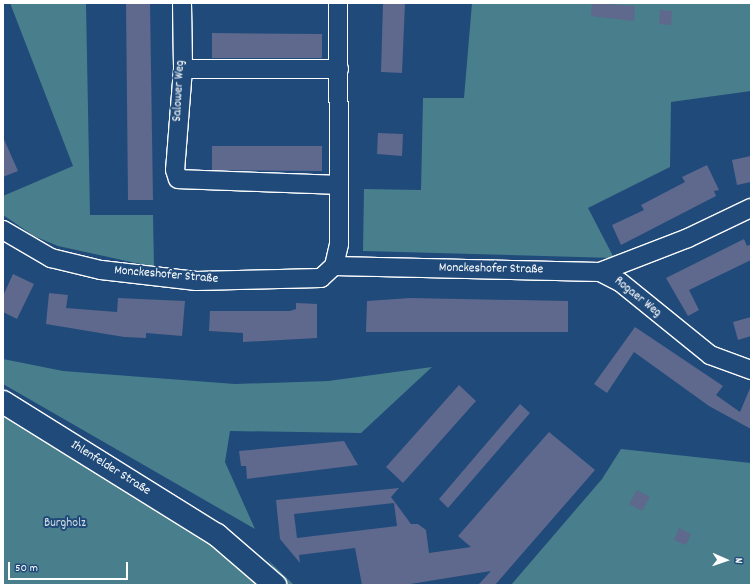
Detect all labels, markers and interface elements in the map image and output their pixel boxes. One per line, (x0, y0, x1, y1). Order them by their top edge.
street label: Salower Weg (171, 60, 189, 122)
street label: Monckeshofer Straße (439, 261, 543, 279)
street label: Monckeshofer Straße (113, 264, 219, 288)
street label: Rogaer Weg (610, 274, 664, 322)
street label: Ihlenfelder Straße (67, 438, 153, 500)
park label: Burgholz (44, 516, 86, 532)
north arrow (706, 540, 746, 580)
scale bar (10, 554, 130, 580)
text: N (730, 557, 746, 563)
text: 50 m (15, 560, 38, 577)

